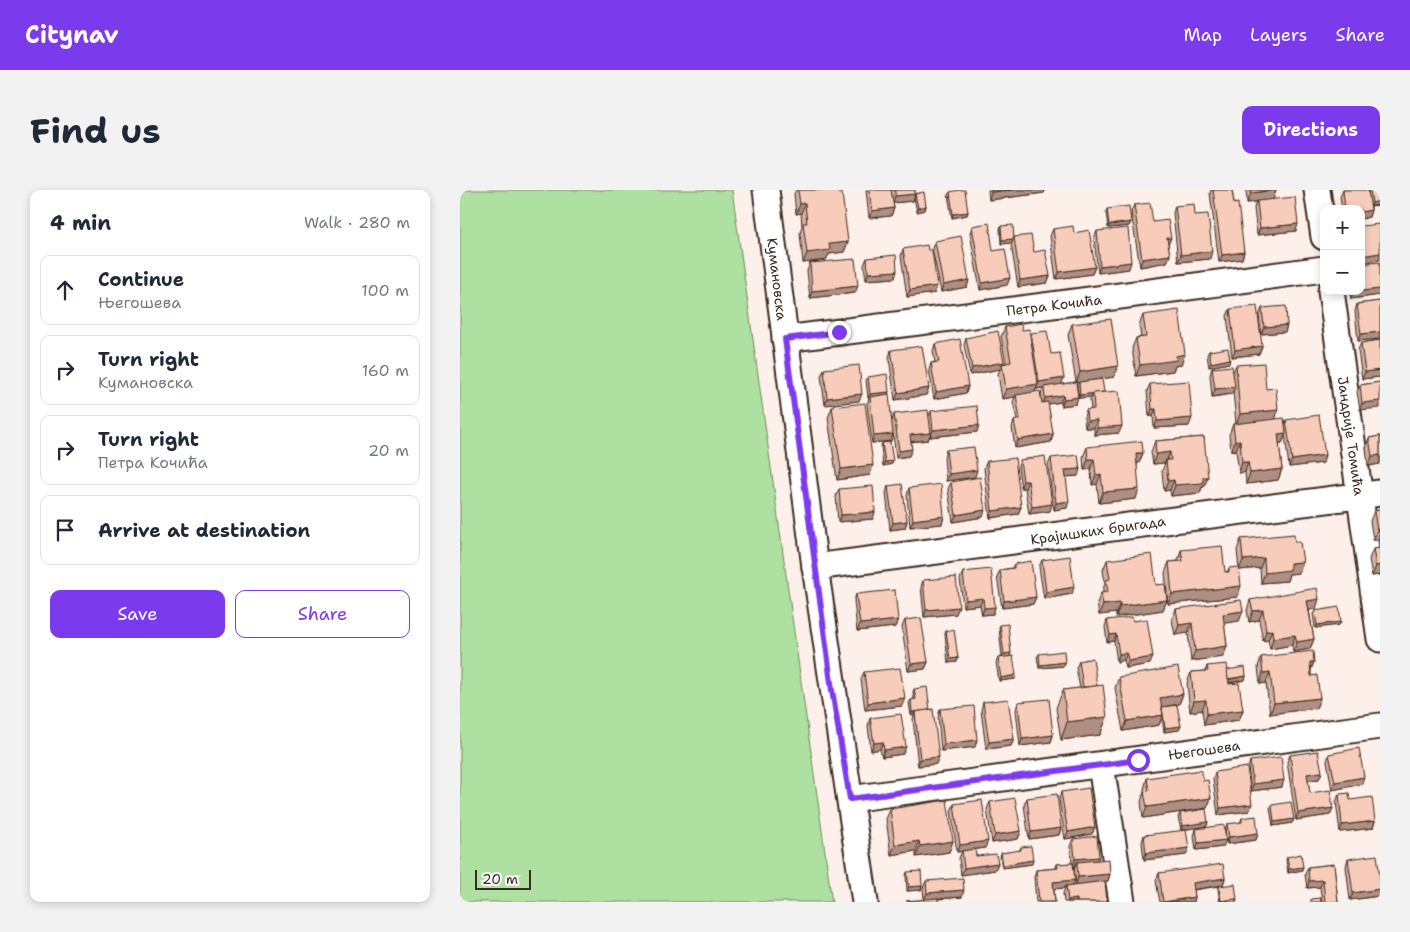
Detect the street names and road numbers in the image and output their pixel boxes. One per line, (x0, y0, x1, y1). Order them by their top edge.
street label: Кумановска (763, 237, 791, 322)
street label: Петра Кочића (1005, 290, 1103, 320)
street label: Јандрије Томића (1334, 375, 1368, 497)
street label: Крајишких бригада (1029, 512, 1167, 548)
street label: Његошева (1167, 736, 1242, 764)

